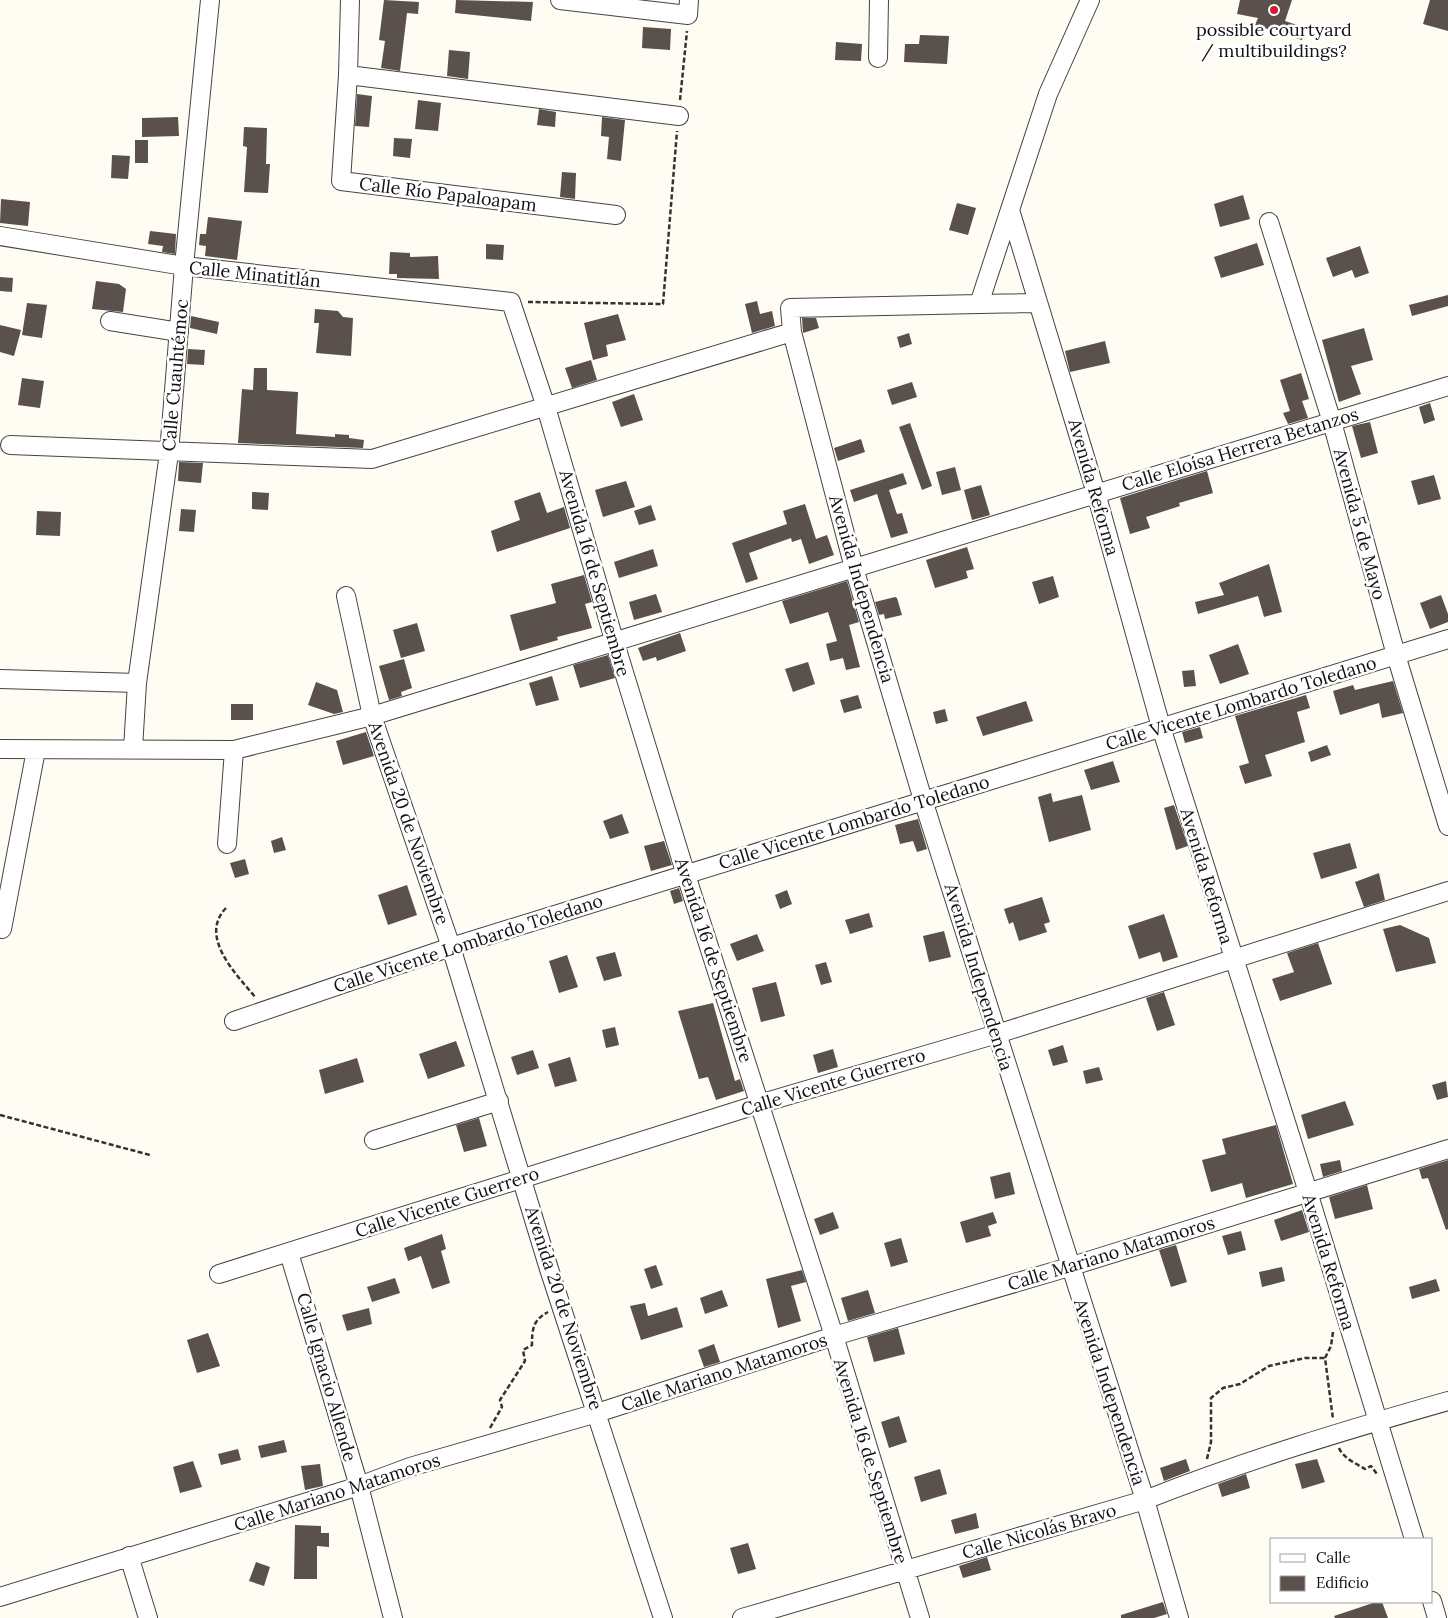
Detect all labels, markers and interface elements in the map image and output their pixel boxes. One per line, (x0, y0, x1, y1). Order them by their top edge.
marker: possible courtyard / multibuildings? (1268, 4, 1280, 16)
place label: possible courtyard / multibuildings? (1196, 18, 1352, 62)
street label: Calle Río Papaloapam (358, 172, 538, 216)
street label: Calle Minatitlán (188, 256, 322, 292)
street label: Calle Cuauhtémoc (157, 298, 193, 452)
street label: Calle Eloísa Herrera Betanzos (1119, 402, 1361, 496)
street label: Avenida Reforma (1063, 415, 1124, 558)
street label: Avenida 5 de Mayo (1328, 445, 1391, 602)
street label: Avenida 16 de Septiembre (554, 466, 636, 679)
street label: Avenida Independencia (824, 491, 900, 686)
street label: Calle Vicente Lombardo Toledano (1103, 651, 1379, 755)
street label: Avenida 20 de Noviembre (363, 718, 455, 928)
street label: Calle Vicente Lombardo Toledano (716, 770, 992, 874)
street label: Avenida Reforma (1175, 804, 1239, 947)
street label: Avenida 16 de Septiembre (670, 854, 758, 1065)
street label: Avenida Independencia (939, 880, 1018, 1073)
street label: Calle Vicente Lombardo Toledano (330, 889, 606, 997)
street label: Calle Vicente Guerrero (738, 1043, 928, 1121)
street label: Calle Vicente Guerrero (352, 1161, 542, 1243)
street label: Avenida Reforma (1297, 1190, 1361, 1333)
street label: Avenida 20 de Noviembre (520, 1202, 608, 1413)
street label: Calle Mariano Matamoros (1005, 1211, 1217, 1295)
street label: Calle Ignacio Allende (292, 1290, 362, 1464)
street label: Avenida Independencia (1069, 1295, 1151, 1488)
street label: Calle Mariano Matamoros (618, 1328, 830, 1416)
street label: Avenida 16 de Septiembre (828, 1354, 913, 1567)
street label: Calle Mariano Matamoros (231, 1448, 443, 1536)
street label: Calle Nicolás Bravo (959, 1498, 1119, 1564)
legend (1270, 1538, 1433, 1603)
text: Calle (1316, 1548, 1351, 1567)
text: Edificio (1316, 1573, 1369, 1592)

